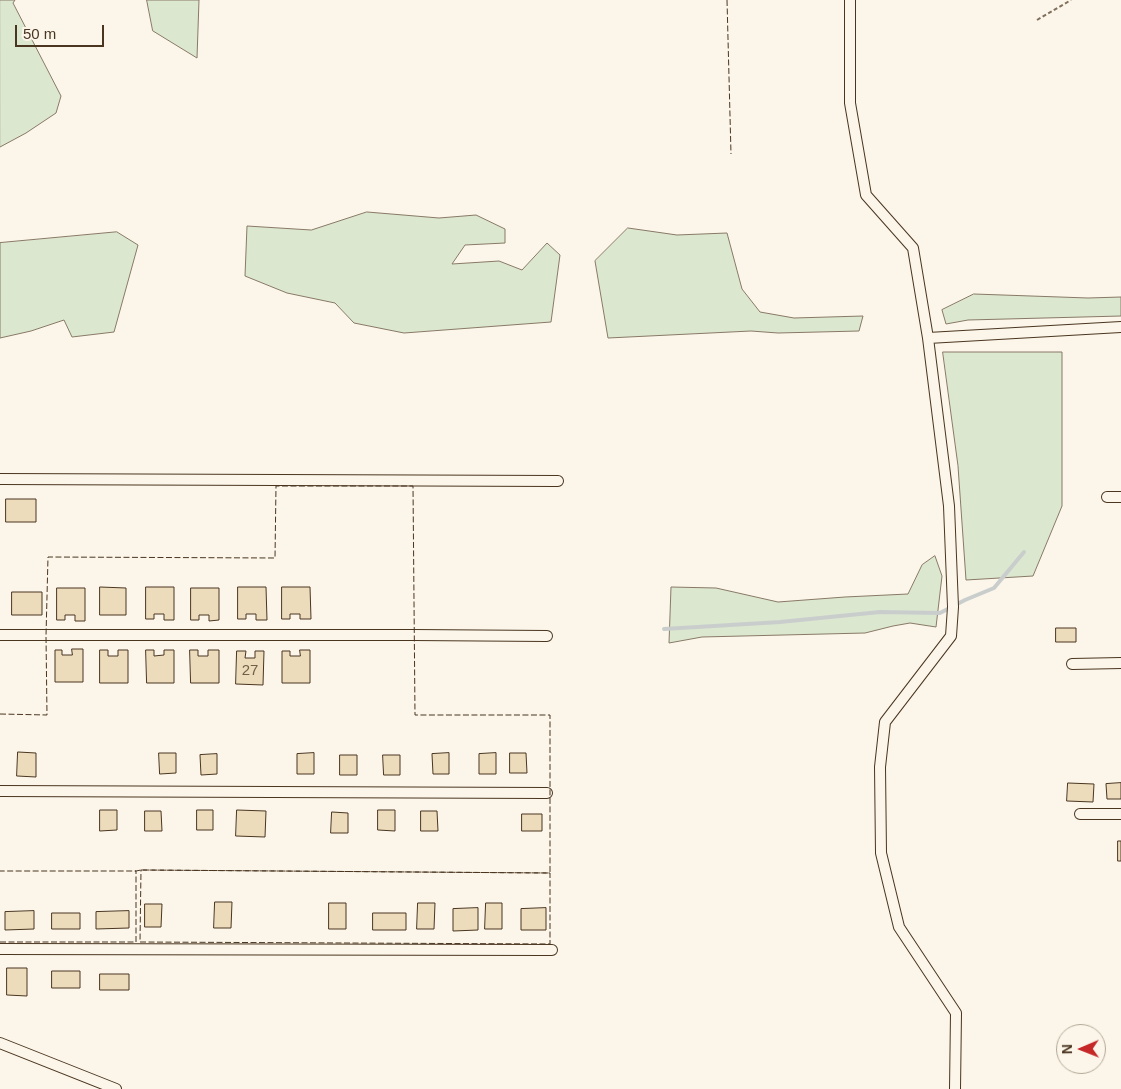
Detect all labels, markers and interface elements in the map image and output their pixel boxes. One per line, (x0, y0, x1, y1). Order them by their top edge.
scale bar (18, 15, 106, 47)
text: 50 m (23, 25, 56, 42)
house number: 27 (242, 662, 258, 680)
north arrow (1056, 1024, 1106, 1074)
text: N (1059, 1044, 1075, 1054)

